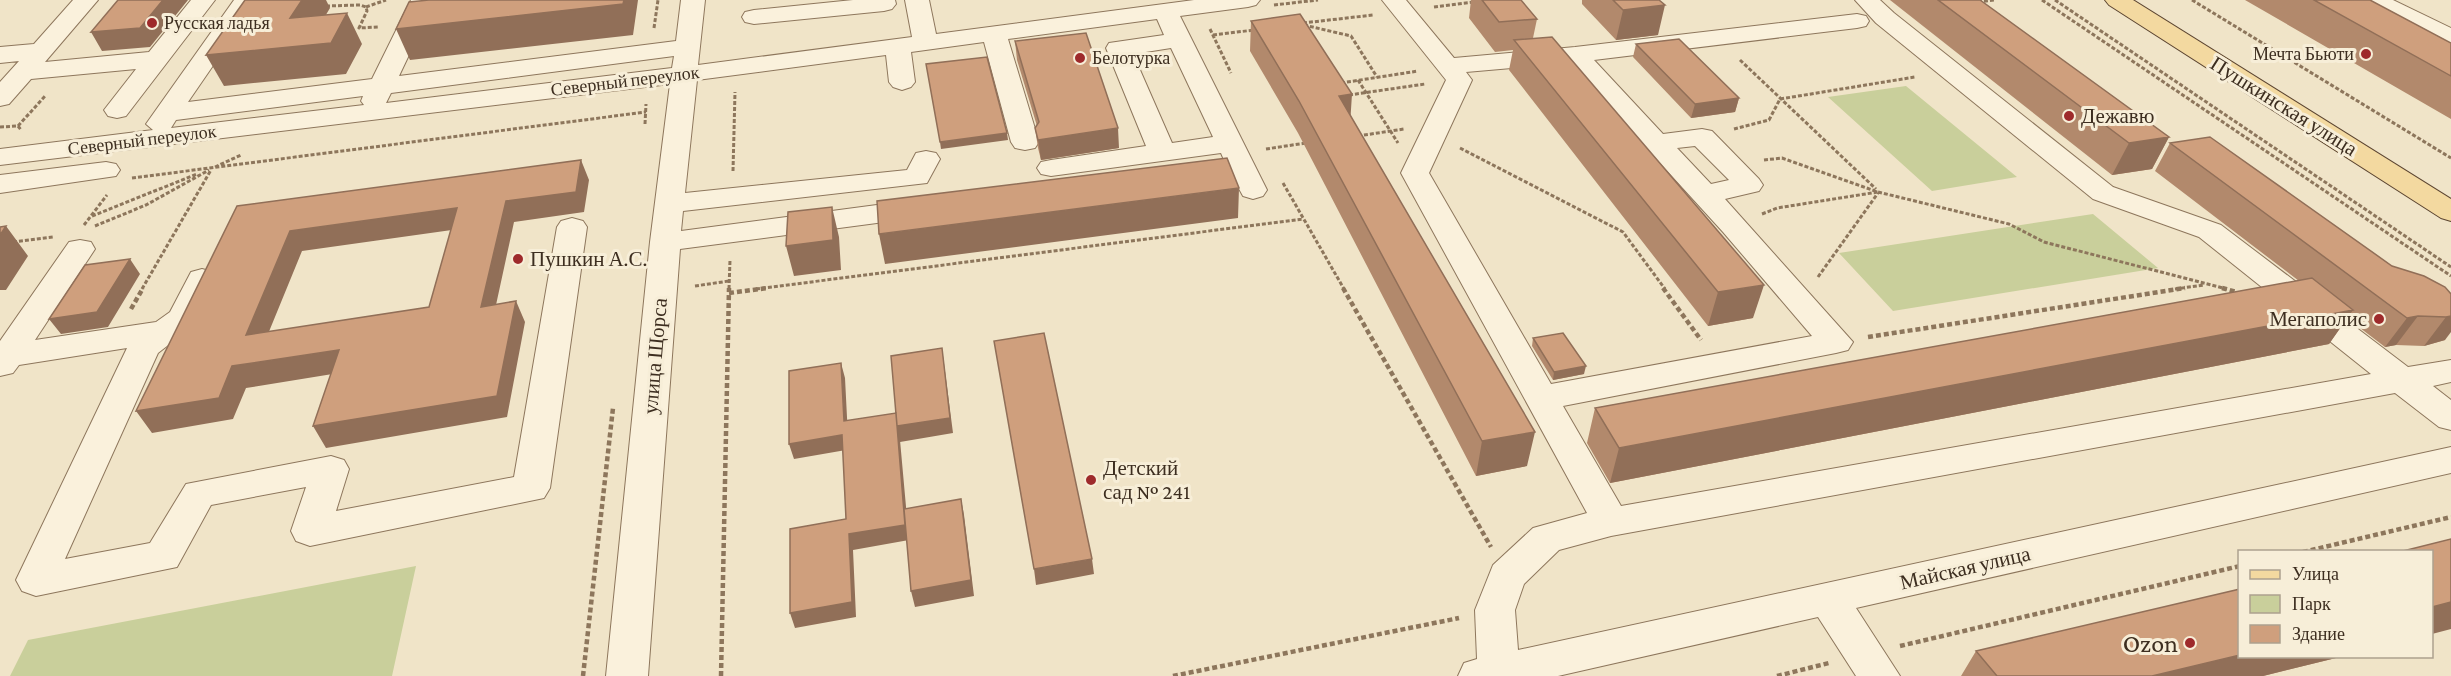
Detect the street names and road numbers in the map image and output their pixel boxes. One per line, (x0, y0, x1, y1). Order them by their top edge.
street label: Пушкинская улица (2206, 51, 2362, 161)
street label: Северный переулок (550, 62, 701, 100)
street label: Северный переулок (67, 121, 218, 159)
street label: улица Щорса (638, 296, 672, 415)
street label: Майская улица (1897, 541, 2033, 595)

